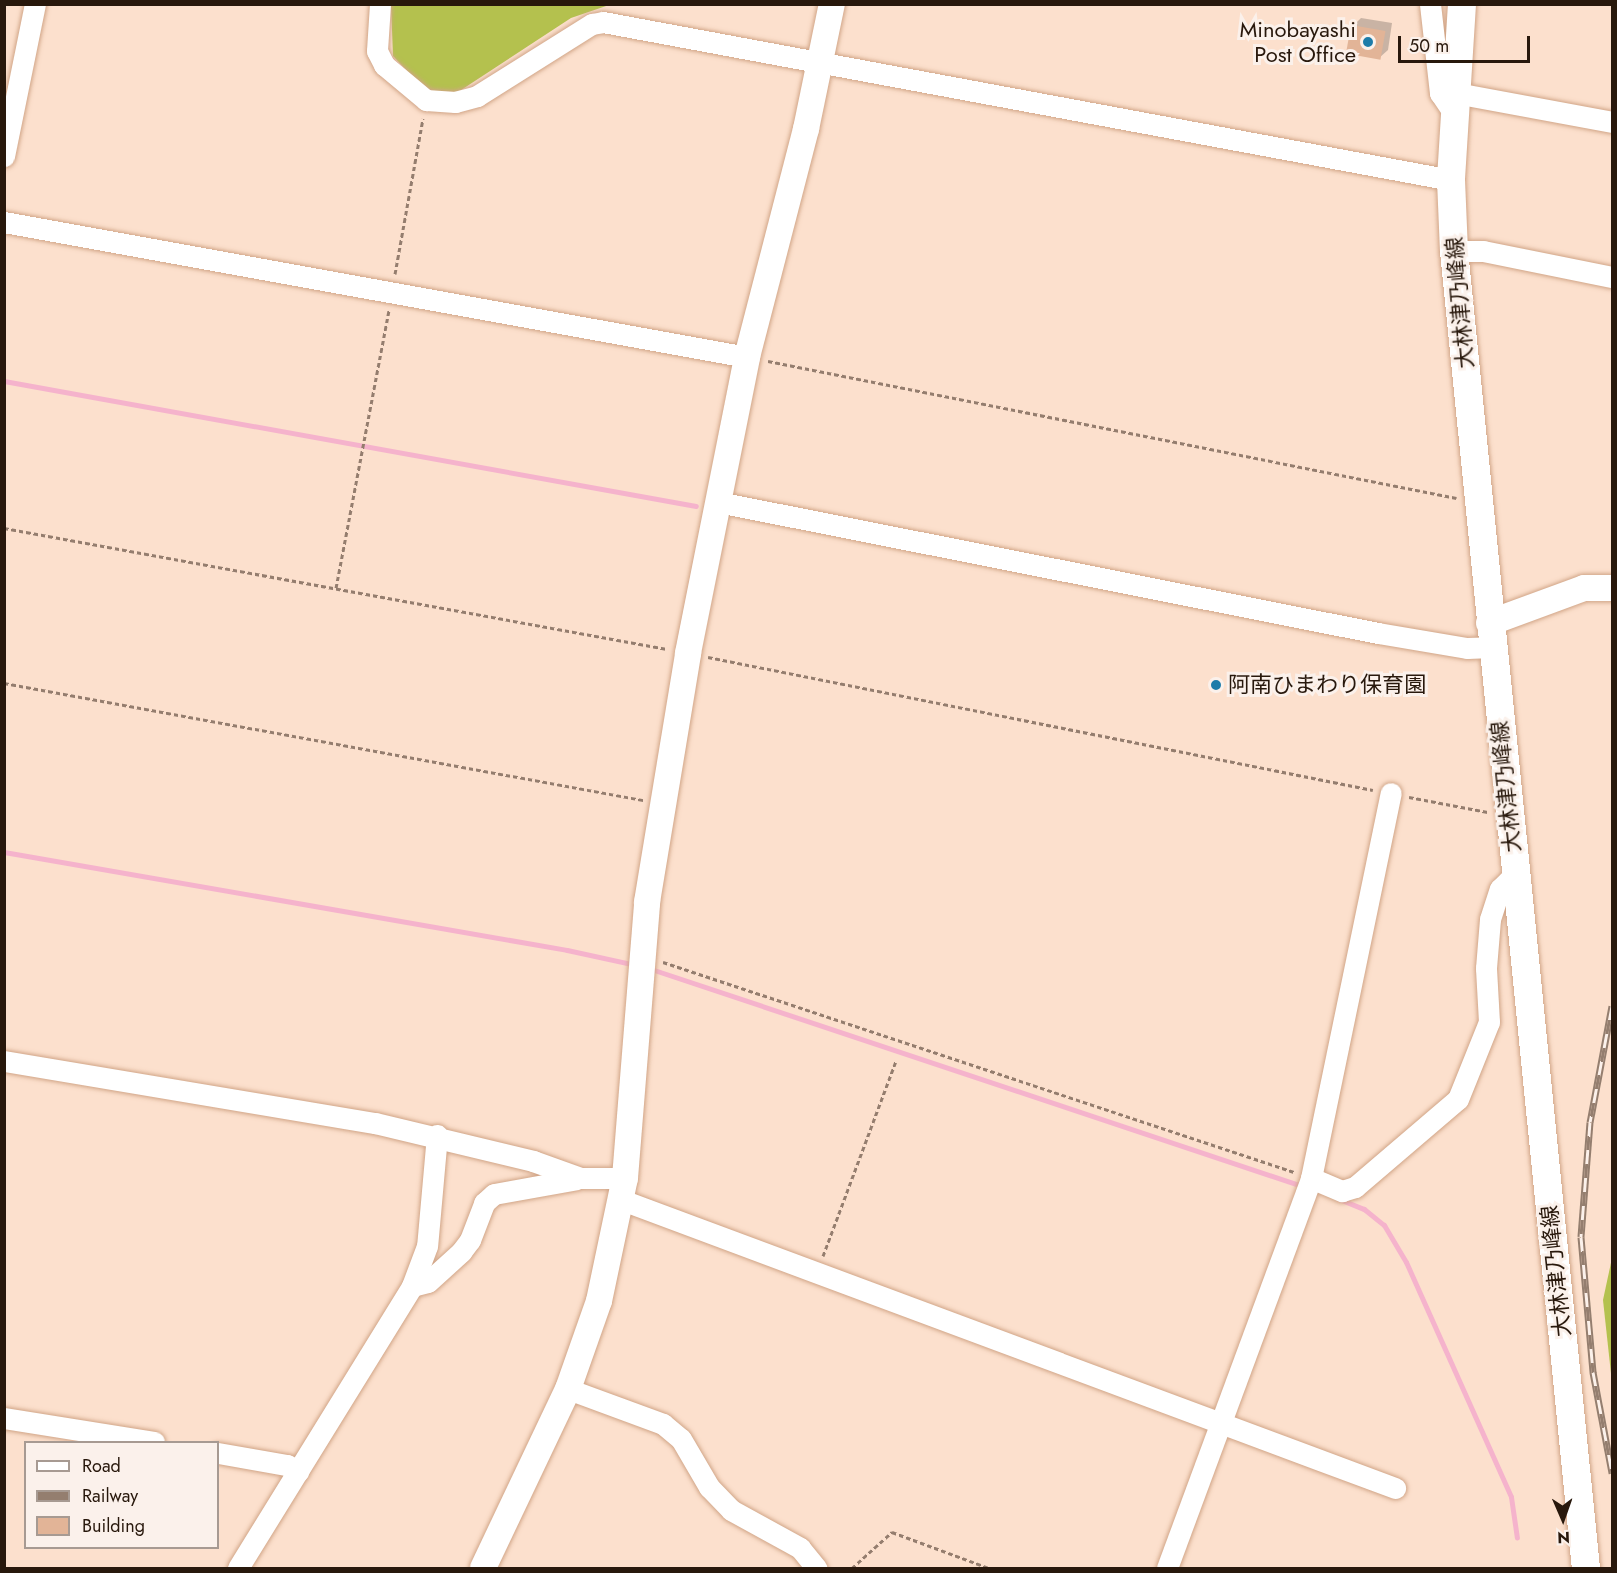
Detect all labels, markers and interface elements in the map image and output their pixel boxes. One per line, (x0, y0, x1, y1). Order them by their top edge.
place label: Minobayashi Post Office (1239, 16, 1356, 68)
scale bar (1401, 24, 1533, 62)
text: 50 m (1409, 33, 1449, 59)
marker: Minobayashi Post Office (1361, 35, 1375, 49)
street label: 大林津乃峰線 (1441, 236, 1479, 370)
place label: 阿南ひまわり保育園 (1228, 672, 1426, 698)
marker: 阿南ひまわり保育園 (1209, 678, 1223, 692)
street label: 大林津乃峰線 (1486, 720, 1526, 854)
street label: 大林津乃峰線 (1536, 1204, 1576, 1338)
legend (24, 1441, 219, 1549)
text: Road (82, 1453, 121, 1479)
text: Railway (82, 1483, 138, 1509)
north arrow (1533, 1489, 1593, 1549)
text: Building (82, 1513, 145, 1539)
text: N (1557, 1526, 1570, 1549)

